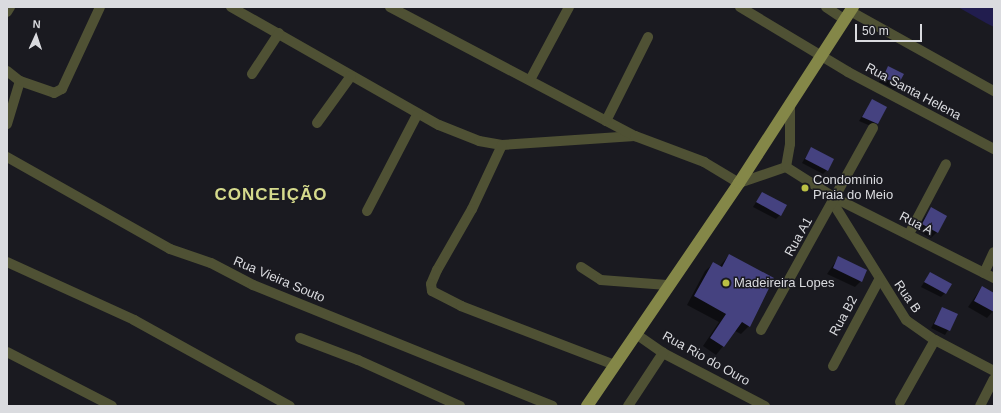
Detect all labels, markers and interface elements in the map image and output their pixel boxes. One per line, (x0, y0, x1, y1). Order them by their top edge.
north arrow (16, 16, 56, 56)
scale bar (857, 16, 924, 42)
text: N (32, 18, 41, 30)
text: 50 m (862, 24, 889, 38)
street label: Rua Santa Helena (862, 60, 964, 124)
place label: Condomínio Praia do Meio (813, 173, 893, 204)
marker: Condomínio Praia do Meio (800, 183, 810, 193)
district label: CONCEIÇÃO (215, 185, 327, 205)
street label: Rua A (896, 209, 936, 239)
street label: Rua A1 (782, 214, 816, 260)
street label: Rua Vieira Souto (231, 254, 327, 306)
place label: Madeireira Lopes (734, 275, 834, 291)
marker: Madeireira Lopes (721, 278, 731, 288)
street label: Rua B (890, 278, 924, 316)
street label: Rua B2 (827, 293, 861, 339)
street label: Rua Rio do Ouro (660, 329, 752, 389)

